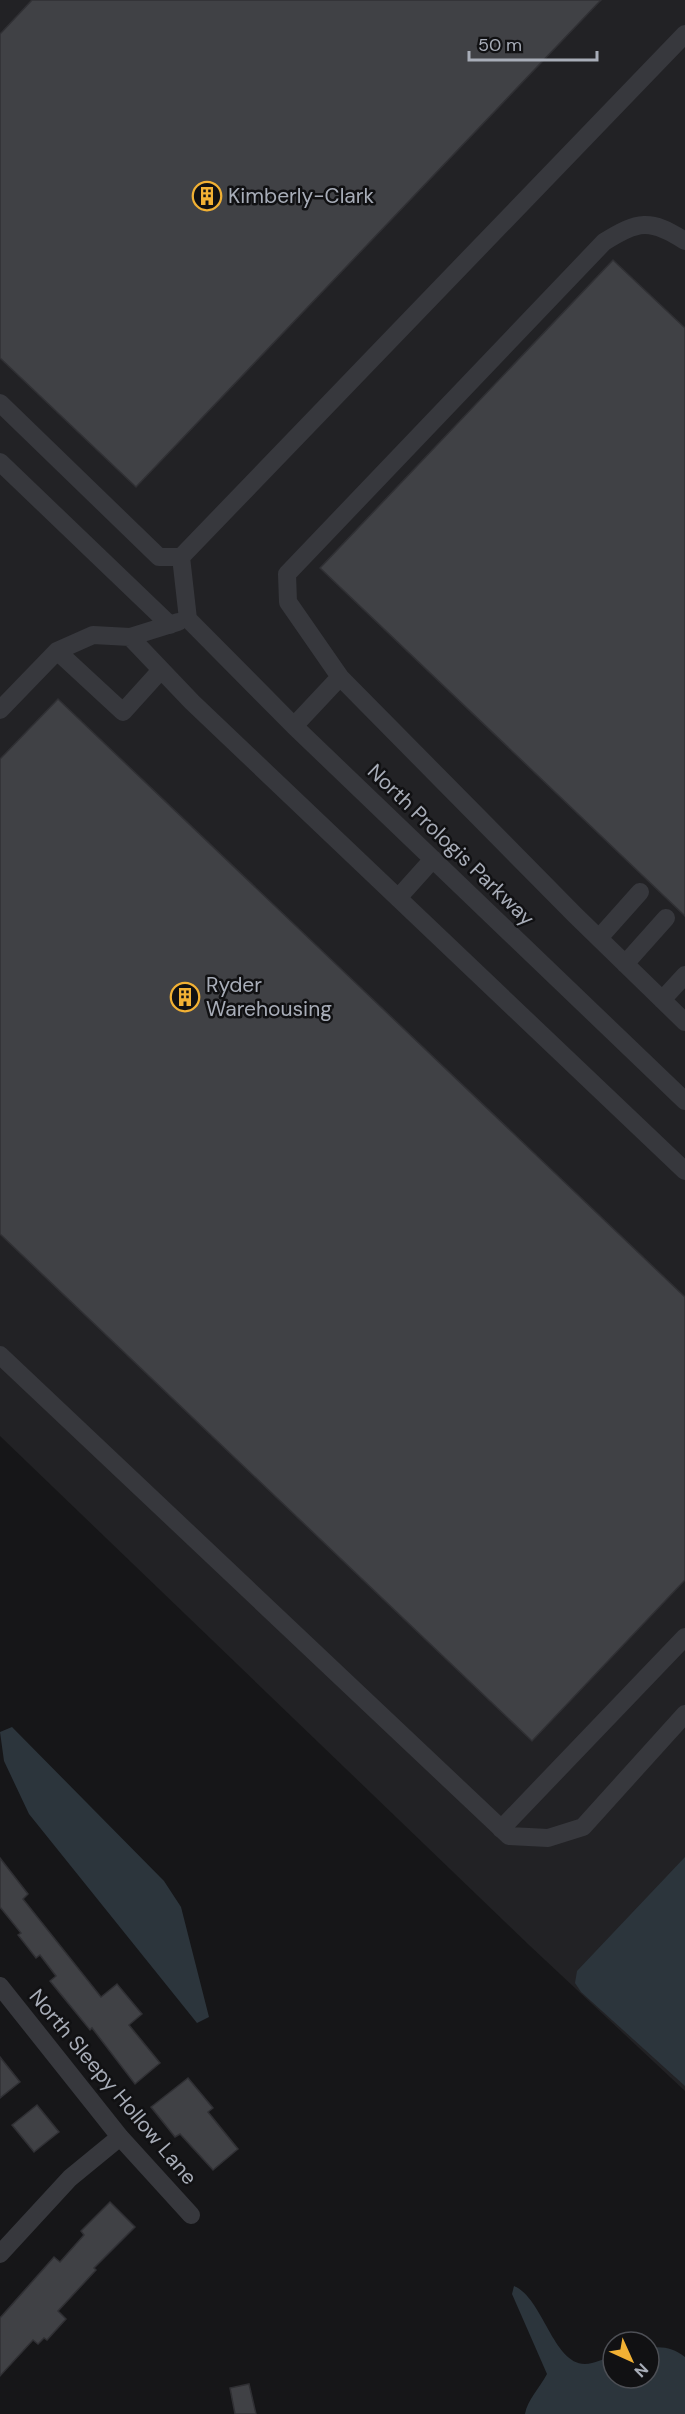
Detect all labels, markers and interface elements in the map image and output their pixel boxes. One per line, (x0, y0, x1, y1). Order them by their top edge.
scale bar (469, 24, 596, 62)
text: 50 m (478, 33, 522, 57)
building icon: Kimberly-Clark (191, 180, 223, 212)
place label: Kimberly-Clark (228, 182, 375, 210)
street label: North Prologis Parkway (361, 758, 541, 932)
place label: Ryder Warehousing (206, 971, 332, 1023)
building icon: Ryder Warehousing (169, 981, 201, 1013)
street label: North Sleepy Hollow Lane (23, 1983, 203, 2191)
north arrow (601, 2330, 661, 2390)
text: N (630, 2359, 653, 2382)

